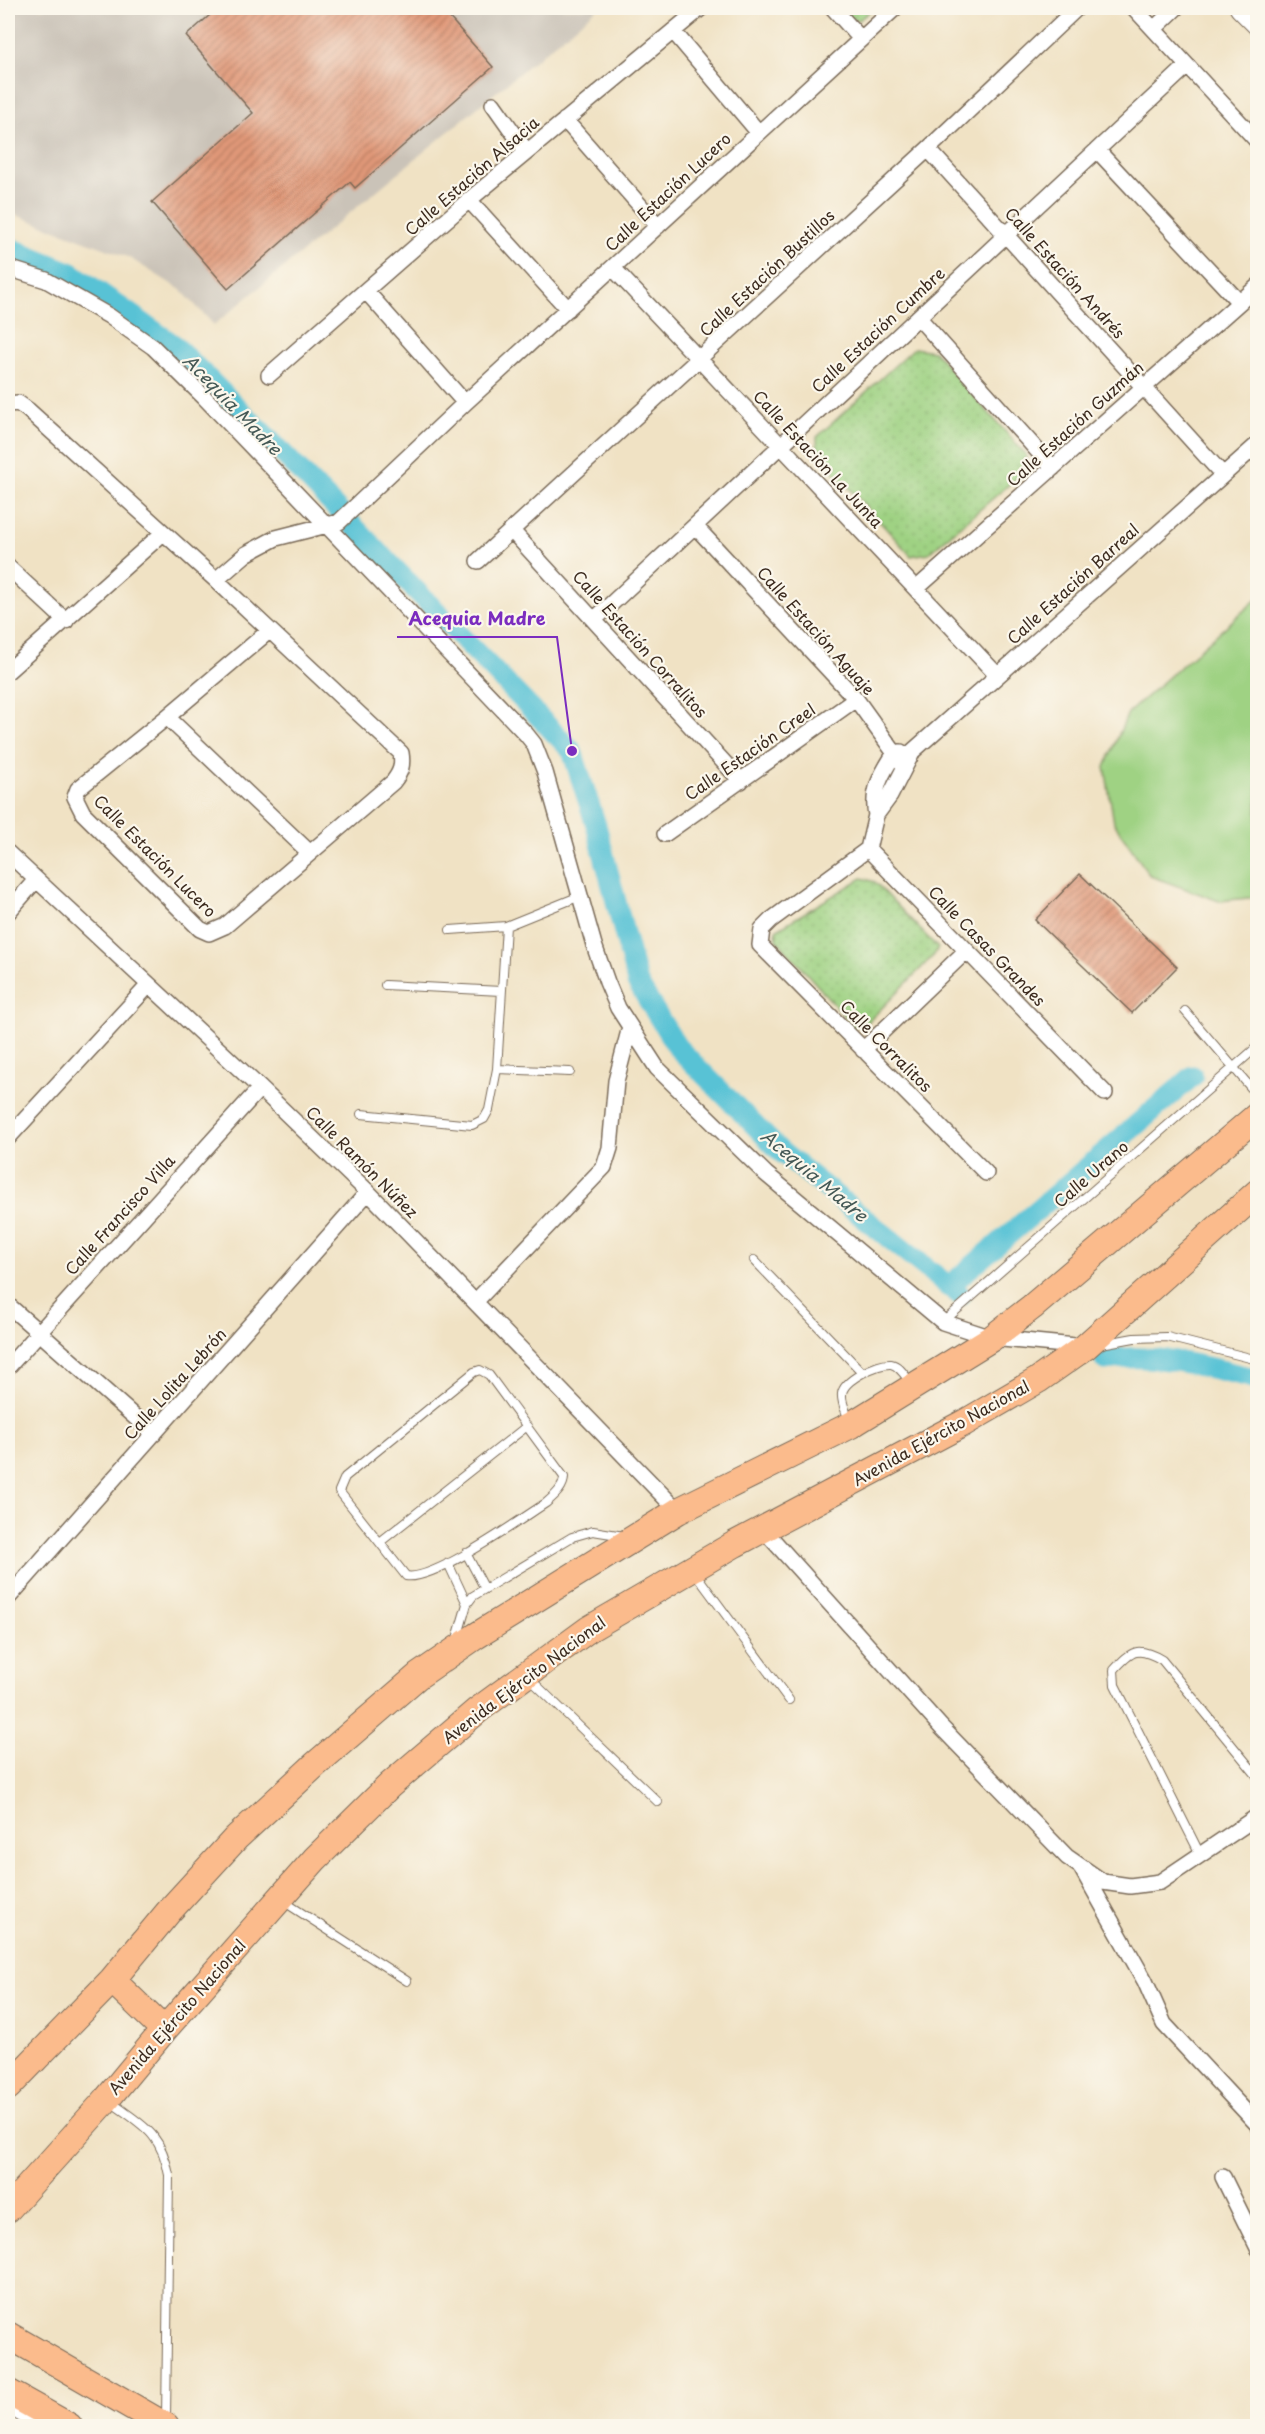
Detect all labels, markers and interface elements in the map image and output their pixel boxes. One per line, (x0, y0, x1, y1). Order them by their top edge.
street label: Calle Estación Alsacia (399, 110, 544, 240)
street label: Calle Estación Lucero (599, 126, 736, 256)
street label: Calle Estación Andrés (1000, 201, 1131, 343)
street label: Calle Estación Bustillos (693, 203, 839, 341)
street label: Calle Estación Cumbre (805, 261, 950, 398)
water label: Acequia Madre (178, 347, 289, 462)
street label: Calle Estación Guzmán (1000, 355, 1148, 491)
street label: Calle Estación La Junta (748, 384, 889, 533)
street label: Calle Estación Barreal (1001, 517, 1144, 649)
street label: Calle Estación Aguaje (752, 561, 881, 700)
street label: Calle Estación Corralitos (568, 564, 714, 722)
callout: Acequia Madre (397, 601, 557, 637)
text: Acequia Madre (408, 604, 546, 631)
street label: Calle Estación Creel (679, 697, 820, 805)
street label: Calle Estación Lucero (89, 789, 223, 922)
street label: Calle Casas Grandes (924, 880, 1052, 1011)
street label: Calle Corralitos (835, 994, 938, 1097)
street label: Calle Ramón Núñez (301, 1100, 424, 1223)
water label: Acequia Madre (756, 1122, 875, 1228)
street label: Calle Urano (1048, 1134, 1133, 1212)
street label: Calle Francisco Villa (59, 1149, 180, 1280)
street label: Calle Lolita Lebrón (117, 1322, 231, 1445)
street label: Avenida Ejército Nacional (848, 1373, 1033, 1491)
street label: Avenida Ejército Nacional (437, 1610, 610, 1749)
street label: Avenida Ejército Nacional (102, 1933, 251, 2099)

